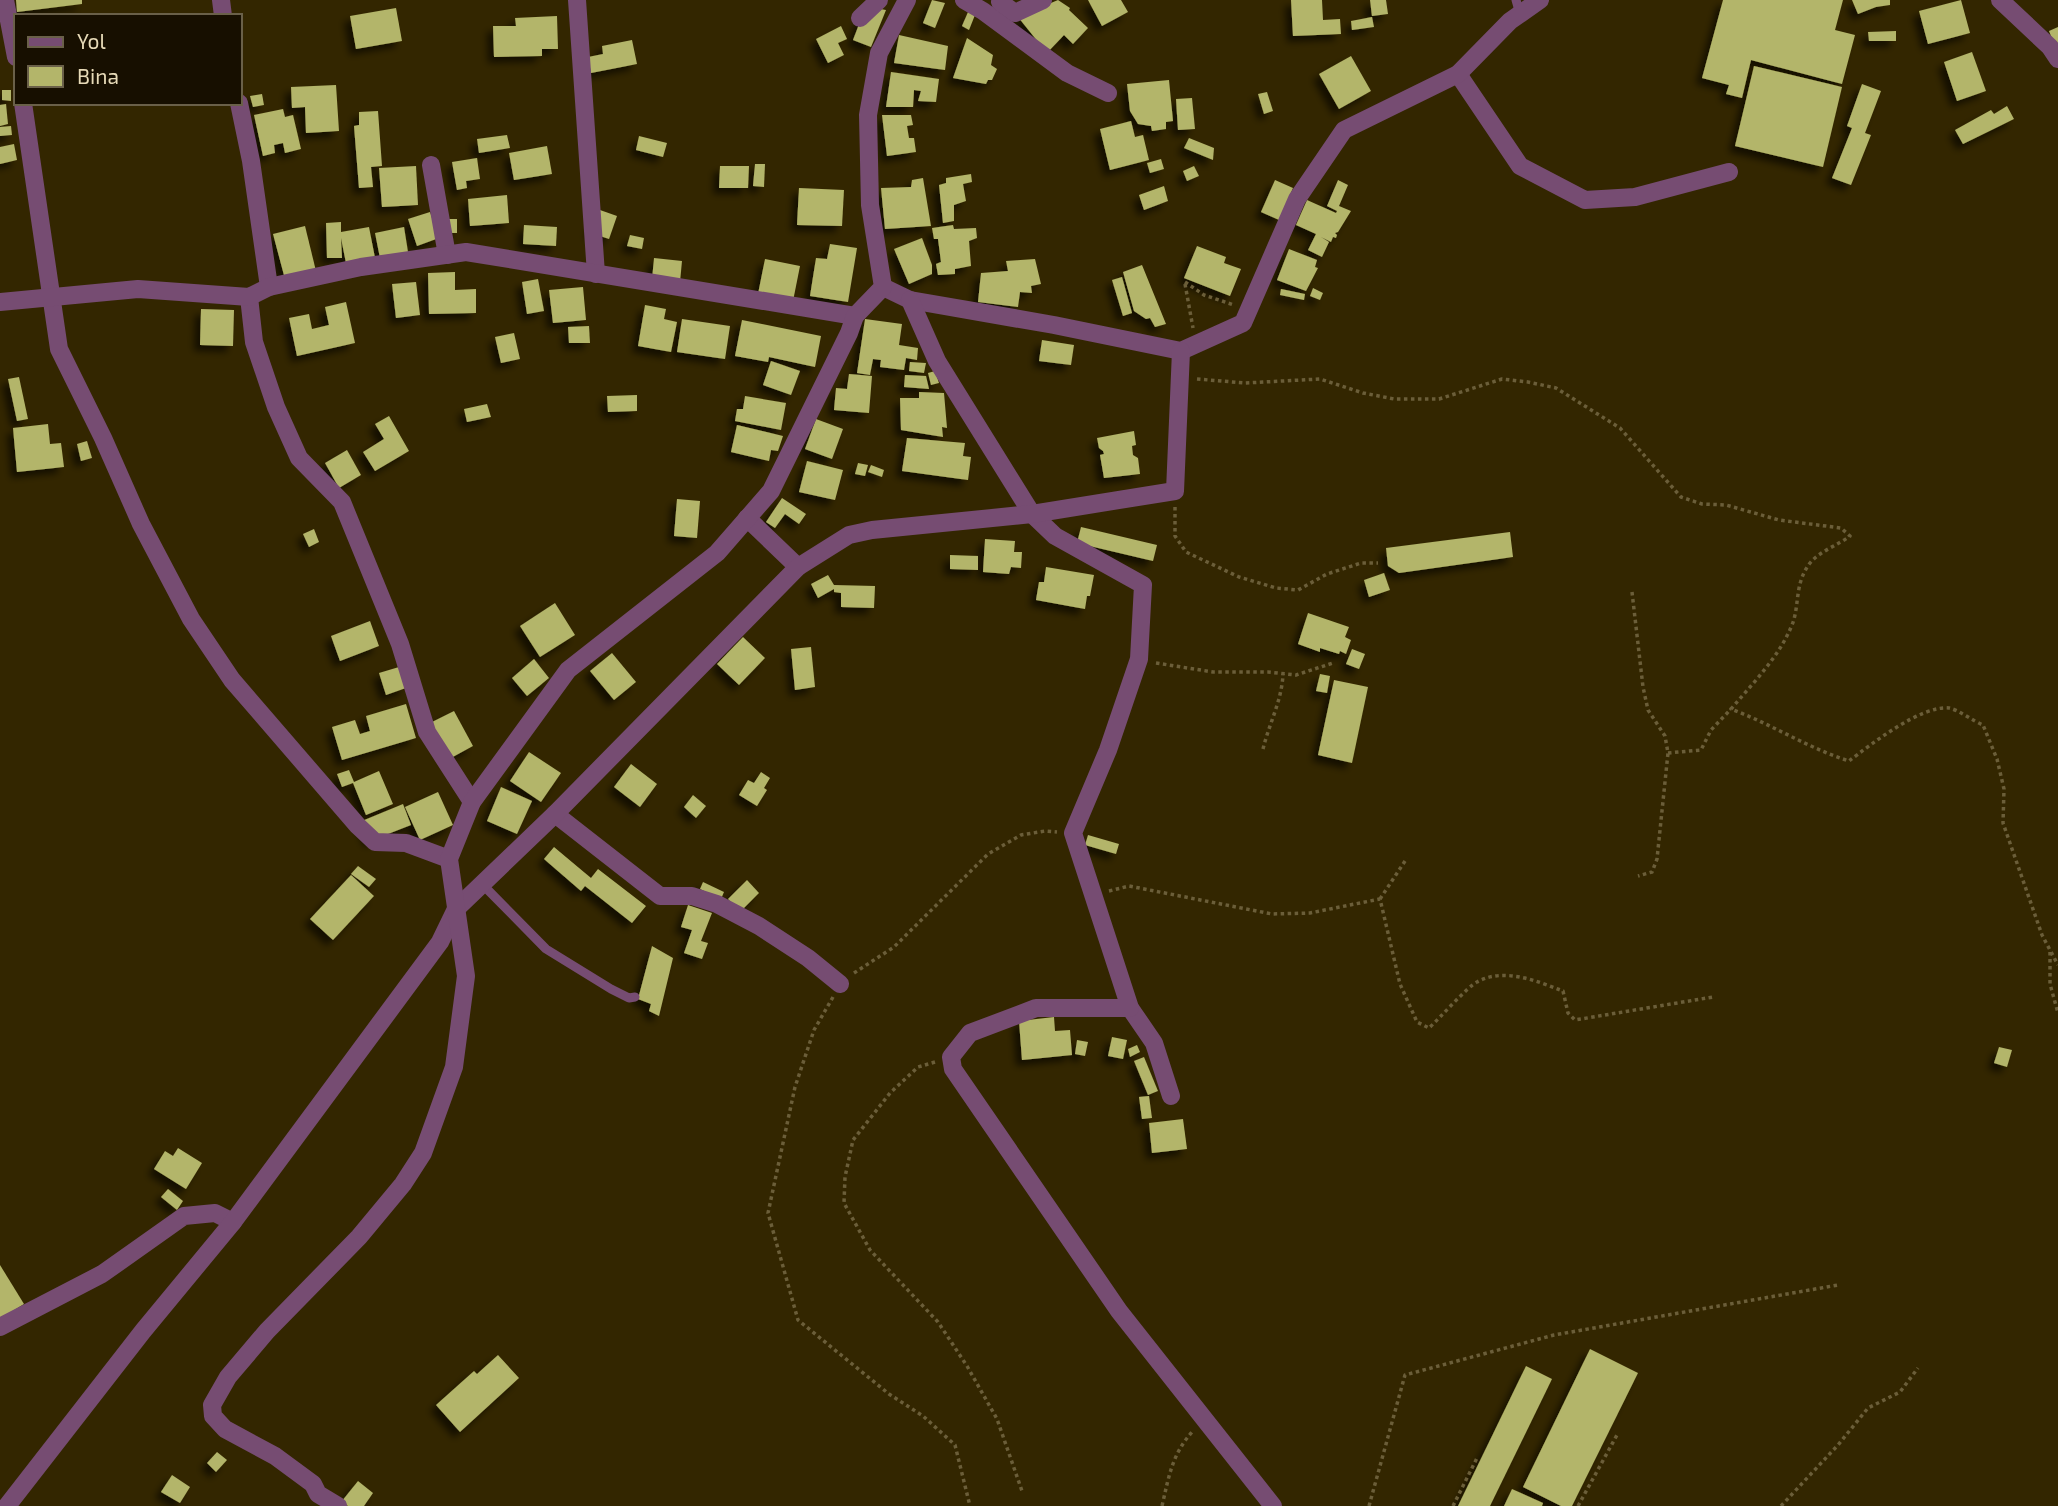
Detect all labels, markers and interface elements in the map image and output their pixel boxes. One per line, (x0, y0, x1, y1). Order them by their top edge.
legend (14, 14, 242, 105)
text: Yol (77, 28, 106, 53)
text: Bina (77, 63, 119, 88)

